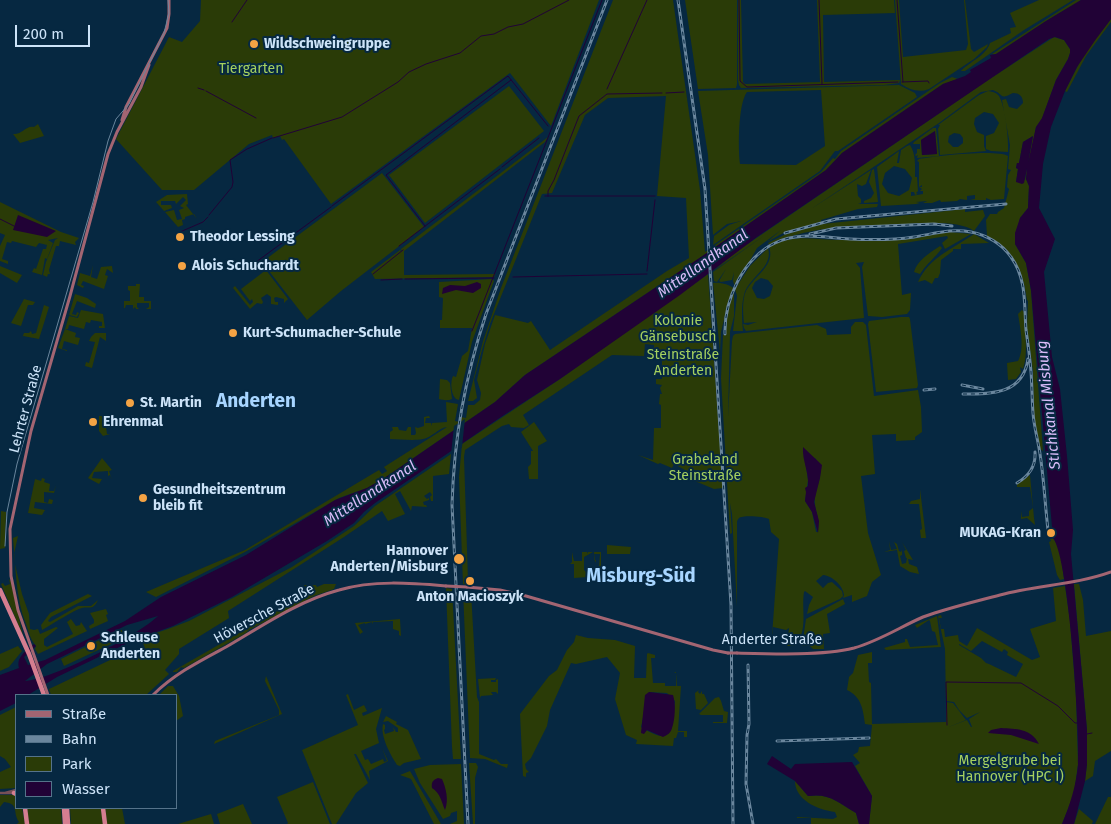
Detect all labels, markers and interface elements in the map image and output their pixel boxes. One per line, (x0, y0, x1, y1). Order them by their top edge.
scale bar (18, 15, 92, 47)
text: 200 m (23, 25, 64, 43)
place label: Wildschweingruppe (264, 36, 390, 52)
marker: Wildschweingruppe (248, 38, 260, 50)
park label: Tiergarten (219, 61, 283, 77)
water label: Mittellandkanal (654, 226, 752, 302)
place label: Theodor Lessing (190, 229, 295, 245)
marker: Theodor Lessing (174, 231, 186, 243)
place label: Alois Schuchardt (192, 258, 299, 274)
marker: Alois Schuchardt (176, 260, 188, 272)
park label: Kolonie Gänsebusch (640, 313, 716, 346)
place label: Kurt-Schumacher-Schule (243, 325, 401, 341)
marker: Kurt-Schumacher-Schule (227, 327, 239, 339)
water label: Stichkanal Misburg (1033, 340, 1065, 470)
park label: Steinstraße Anderten (647, 347, 719, 380)
street label: Lehrter Straße (6, 363, 46, 455)
district label: Anderten (216, 391, 296, 413)
place label: St. Martin (140, 395, 202, 411)
marker: St. Martin (124, 397, 136, 409)
place label: Ehrenmal (103, 414, 163, 430)
marker: Ehrenmal (87, 416, 99, 428)
park label: Grabeland Steinstraße (669, 452, 741, 484)
water label: Mittellandkanal (320, 457, 420, 531)
place label: Gesundheitszentrum bleib fit (153, 482, 286, 514)
marker: Gesundheitszentrum bleib fit (137, 492, 149, 504)
place label: MUKAG-Kran (959, 525, 1041, 541)
marker: MUKAG-Kran (1045, 527, 1057, 539)
place label: Hannover Anderten/Misburg (330, 543, 448, 576)
marker: Hannover Anderten/Misburg (452, 552, 466, 566)
district label: Misburg-Süd (586, 566, 696, 588)
marker: Anton Macioszyk (464, 575, 476, 587)
street label: Höversche Straße (211, 580, 317, 648)
place label: Anton Macioszyk (417, 589, 523, 605)
place label: Schleuse Anderten (101, 630, 160, 662)
street label: Anderter Straße (722, 632, 822, 648)
marker: Schleuse Anderten (85, 640, 97, 652)
legend (15, 694, 178, 809)
text: Straße (62, 705, 106, 723)
text: Bahn (62, 730, 97, 748)
park label: Mergelgrube bei Hannover (HPC I) (956, 753, 1064, 786)
text: Park (62, 755, 92, 773)
text: Wasser (62, 780, 110, 798)

